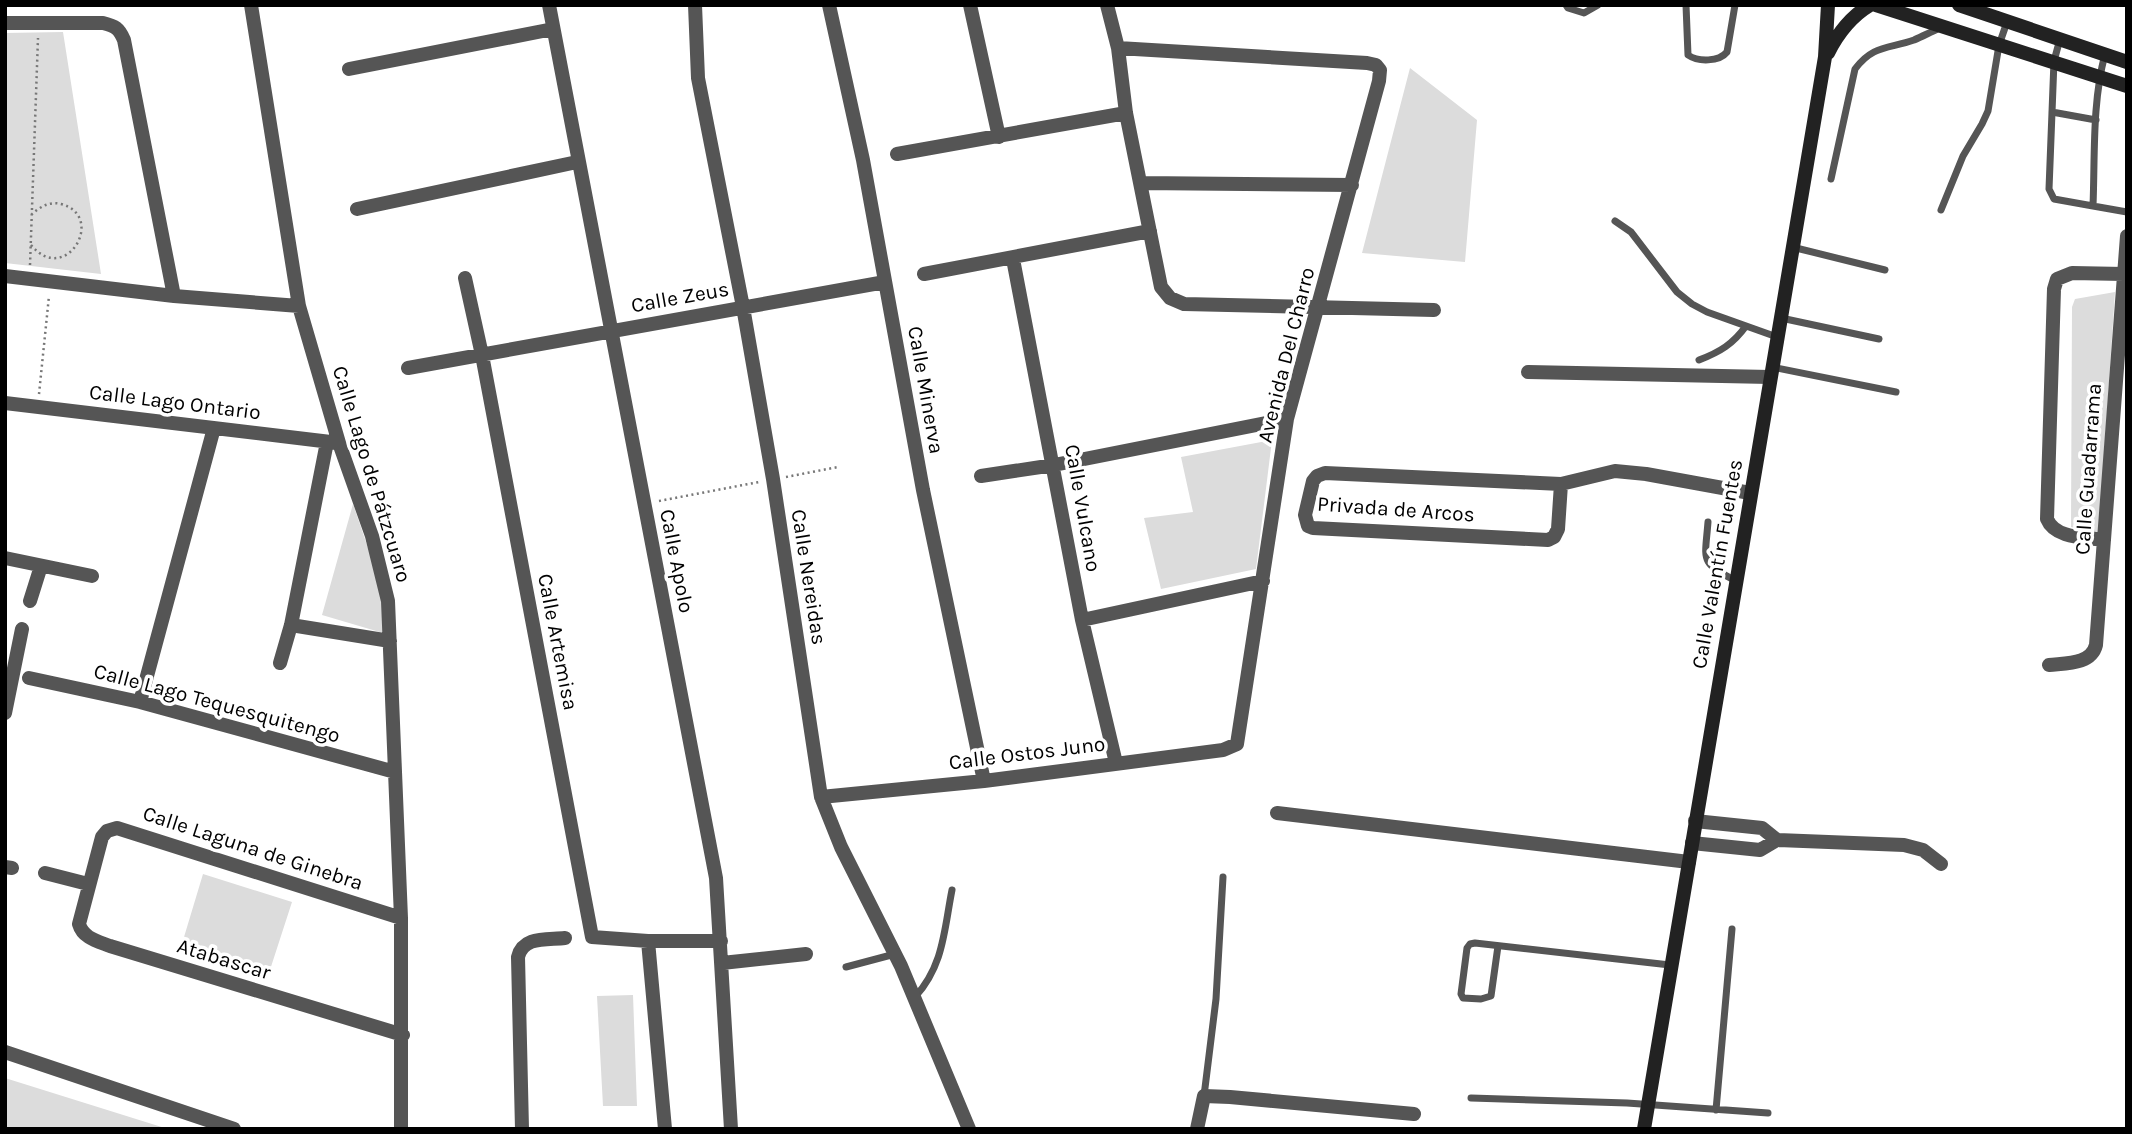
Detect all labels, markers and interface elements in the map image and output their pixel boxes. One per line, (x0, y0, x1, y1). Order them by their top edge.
street label: Avenida Del Charro (1253, 265, 1319, 445)
street label: Calle Zeus (629, 277, 731, 317)
street label: Calle Minerva (903, 324, 949, 456)
street label: Calle Lago de Pátzcuaro (328, 363, 416, 585)
street label: Calle Lago Ontario (88, 380, 262, 424)
street label: Calle Guadarrama (2070, 383, 2106, 555)
street label: Calle Vulcano (1060, 442, 1106, 574)
street label: Calle Valentín Fuentes (1687, 457, 1747, 671)
street label: Privada de Arcos (1316, 492, 1476, 526)
street label: Calle Apolo (655, 507, 699, 615)
street label: Calle Nereidas (786, 508, 832, 646)
street label: Calle Artemisa (533, 572, 583, 712)
street label: Calle Lago Tequesquitengo (91, 659, 343, 747)
street label: Calle Ostos Juno (947, 732, 1107, 774)
street label: Calle Laguna de Ginebra (140, 801, 366, 895)
street label: Atabascar (174, 933, 274, 985)

